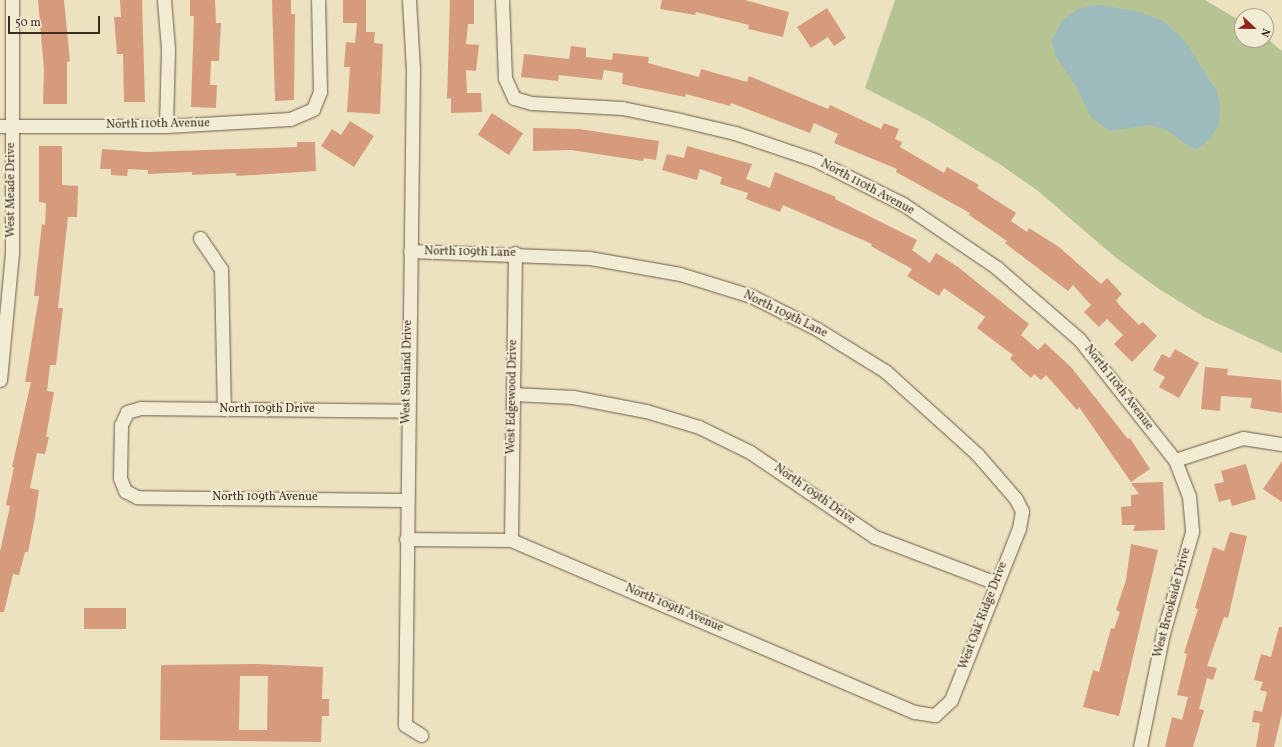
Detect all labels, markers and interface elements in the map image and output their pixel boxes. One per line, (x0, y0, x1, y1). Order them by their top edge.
scale bar (10, 8, 102, 34)
north arrow (1234, 8, 1274, 48)
text: 50 m (15, 15, 41, 31)
text: N (1256, 26, 1273, 39)
street label: North 110th Avenue (106, 117, 210, 133)
street label: West Meade Drive (5, 142, 19, 238)
street label: North 110th Avenue (818, 157, 916, 219)
street label: North 109th Lane (424, 245, 516, 261)
street label: North 109th Lane (741, 288, 829, 342)
street label: West Sunland Drive (400, 320, 416, 424)
street label: West Edgewood Drive (505, 340, 521, 454)
street label: North 110th Avenue (1080, 343, 1156, 433)
street label: North 109th Drive (219, 403, 315, 417)
street label: North 109th Drive (771, 462, 857, 528)
street label: North 109th Avenue (212, 491, 318, 505)
street label: West Brookside Drive (1151, 547, 1195, 659)
street label: West Oak Ridge Drive (957, 560, 1011, 672)
street label: North 109th Avenue (623, 582, 725, 636)

